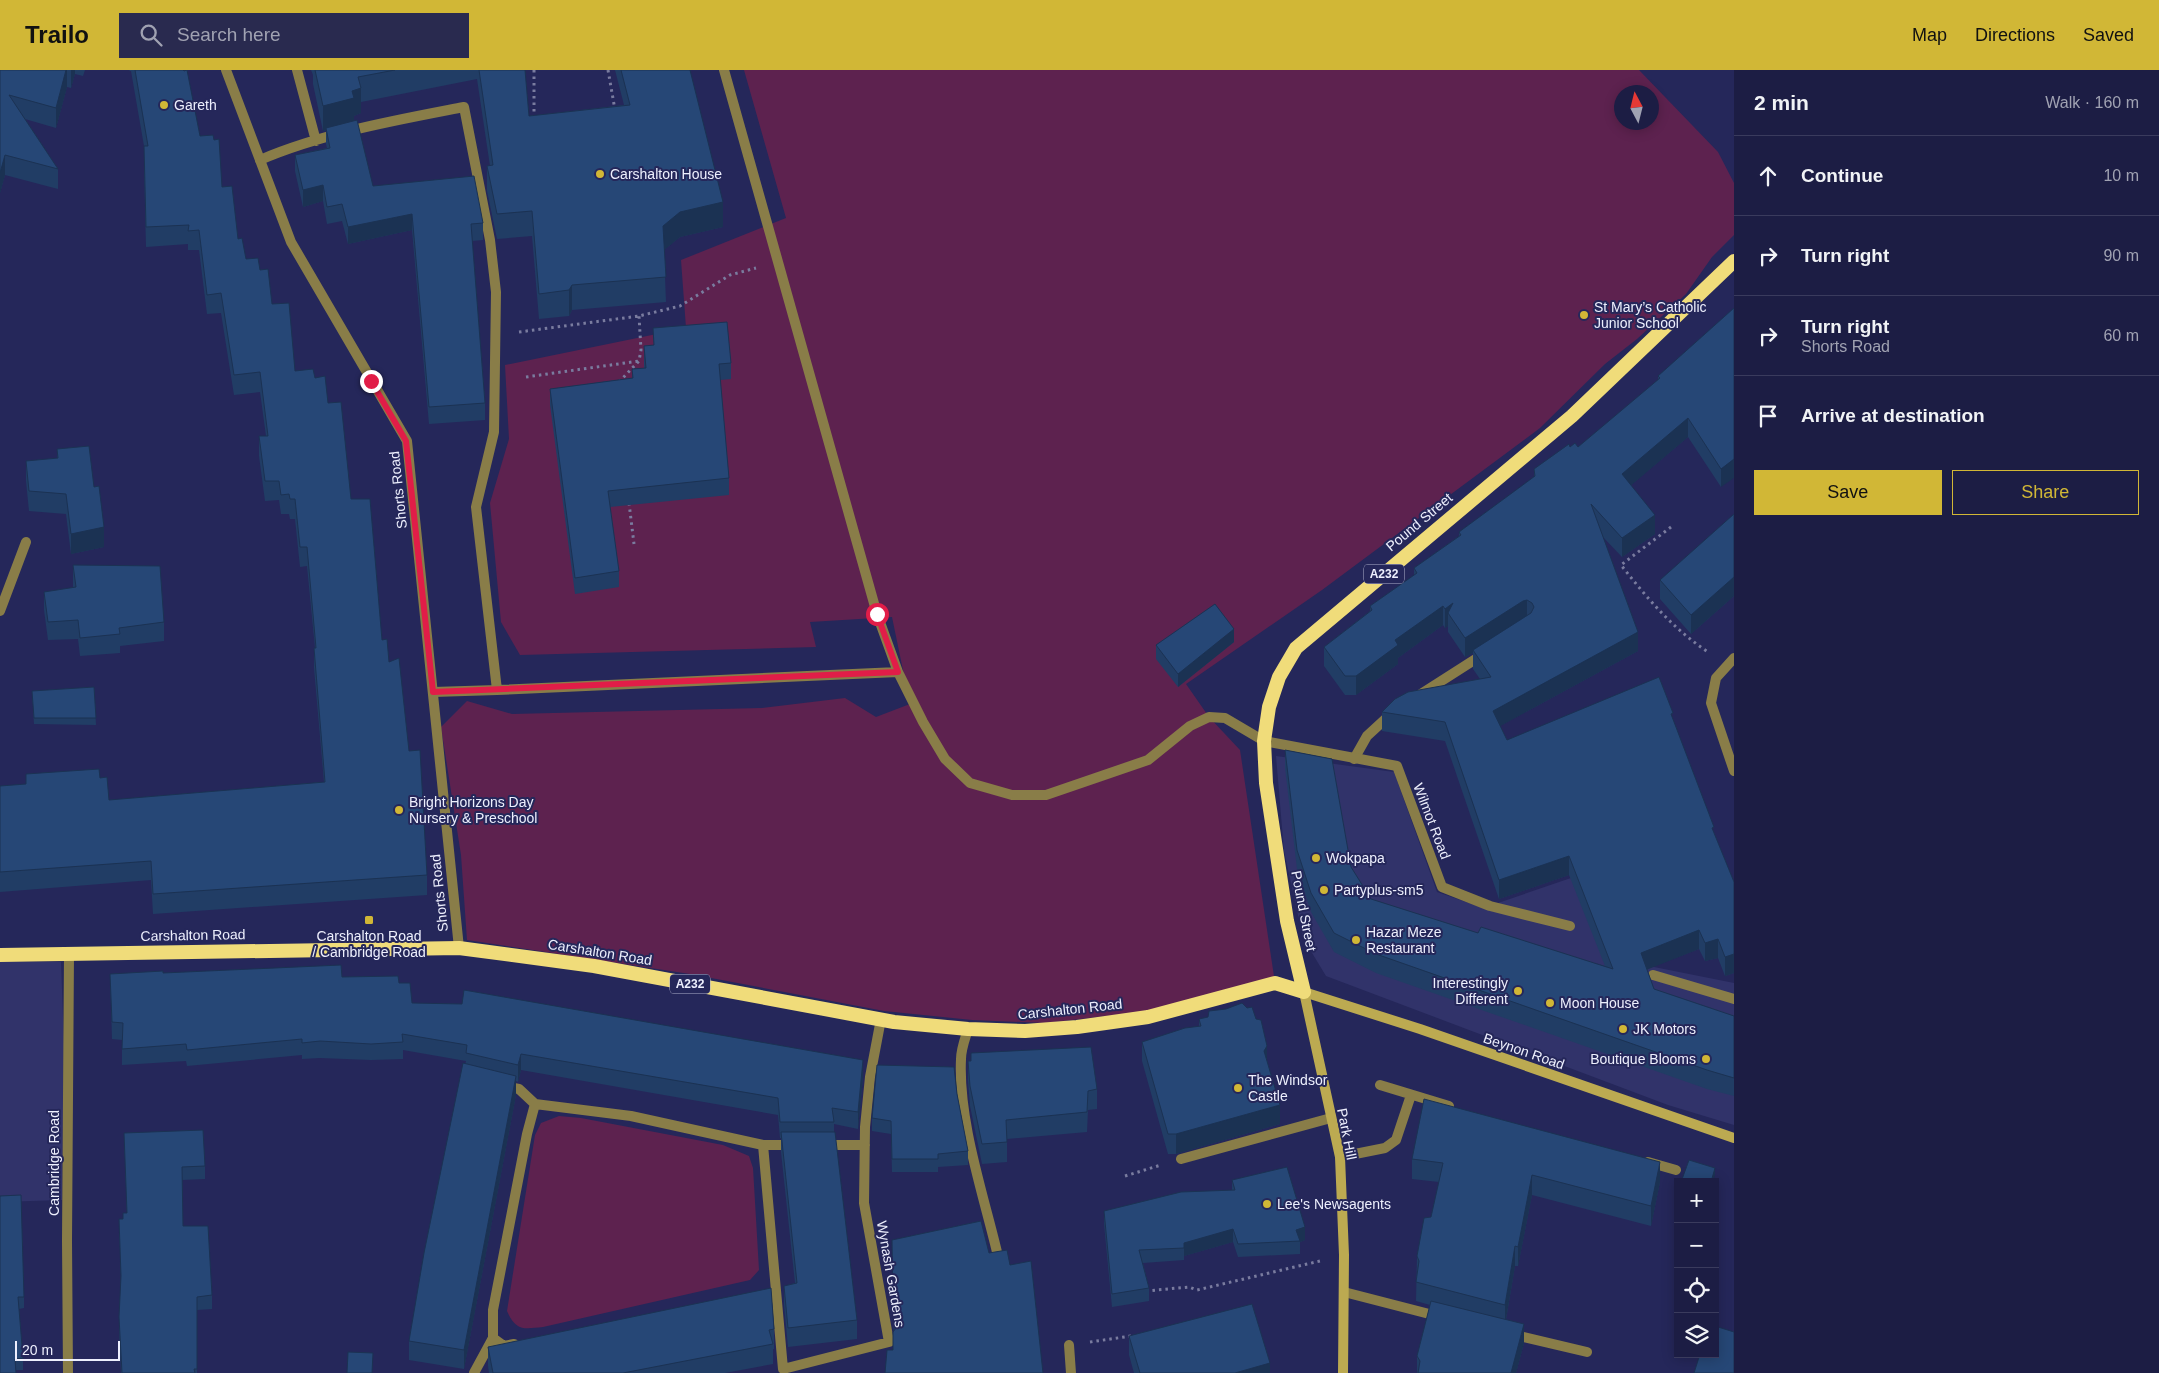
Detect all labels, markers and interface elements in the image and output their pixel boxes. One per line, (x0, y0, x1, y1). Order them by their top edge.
search box (119, 13, 469, 58)
text: Trailo (25, 21, 89, 48)
icon: search (137, 21, 165, 49)
text: Search here (177, 24, 281, 45)
text: Map (1912, 25, 1947, 45)
text: Directions (1975, 25, 2055, 45)
text: Saved (2083, 25, 2134, 45)
north arrow (1614, 85, 1659, 130)
text: 2 min (1754, 91, 1809, 114)
text: Walk · 160 m (2045, 94, 2139, 111)
place label: Gareth (174, 97, 217, 113)
marker: Gareth (158, 99, 170, 111)
icon: ahead (1754, 162, 1782, 190)
text: Continue (1801, 165, 1883, 186)
place label: Carshalton House (610, 166, 722, 182)
text: 10 m (2103, 167, 2139, 184)
marker: Carshalton House (594, 168, 606, 180)
icon: right (1754, 242, 1782, 270)
text: Turn right (1801, 245, 1889, 266)
text: 90 m (2103, 247, 2139, 264)
place label: St Mary’s Catholic Junior School (1594, 299, 1707, 331)
marker: St Mary’s Catholic Junior School (1578, 309, 1590, 321)
text: Turn right (1801, 316, 1889, 337)
icon: right (1754, 322, 1782, 350)
text: 60 m (2103, 327, 2139, 344)
text: Shorts Road (1801, 338, 1890, 355)
route end (360, 370, 383, 393)
icon: arrive (1754, 402, 1782, 430)
text: Arrive at destination (1801, 405, 1985, 426)
street label: Shorts Road (386, 450, 410, 530)
button: Save (1754, 470, 1942, 515)
button: Share (1952, 470, 2139, 515)
street label: Pound Street (1383, 490, 1456, 554)
road number: A232 (1364, 564, 1404, 584)
route start (866, 603, 889, 626)
street label: Wilmot Road (1410, 781, 1454, 861)
place label: Bright Horizons Day Nursery & Preschool (409, 794, 537, 826)
marker: Bright Horizons Day Nursery & Preschool (393, 804, 405, 816)
place label: Wokpapa (1326, 850, 1385, 866)
marker: Wokpapa (1310, 852, 1322, 864)
street label: Shorts Road (427, 853, 451, 933)
street label: Pound Street (1288, 869, 1320, 953)
place label: Partyplus-sm5 (1334, 882, 1424, 898)
marker: Partyplus-sm5 (1318, 884, 1330, 896)
marker: Carshalton Road / Cambridge Road (363, 914, 375, 926)
place label: Hazar Meze Restaurant (1366, 924, 1442, 956)
street label: Carshalton Road (140, 926, 246, 944)
place label: Carshalton Road / Cambridge Road (312, 928, 426, 960)
marker: Hazar Meze Restaurant (1350, 934, 1362, 946)
street label: Carshalton Road (547, 936, 653, 968)
road number: A232 (670, 974, 710, 994)
place label: Interestingly Different (1433, 975, 1508, 1007)
marker: Interestingly Different (1512, 985, 1524, 997)
place label: Moon House (1560, 995, 1640, 1011)
street label: Carshalton Road (1017, 996, 1123, 1022)
marker: Moon House (1544, 997, 1556, 1009)
place label: JK Motors (1633, 1021, 1696, 1037)
marker: JK Motors (1617, 1023, 1629, 1035)
street label: Beynon Road (1481, 1030, 1567, 1072)
place label: Boutique Blooms (1590, 1051, 1696, 1067)
marker: Boutique Blooms (1700, 1053, 1712, 1065)
place label: The Windsor Castle (1248, 1072, 1328, 1104)
marker: The Windsor Castle (1232, 1082, 1244, 1094)
street label: Park Hill (1334, 1107, 1360, 1161)
street label: Cambridge Road (46, 1110, 62, 1216)
map controls (1674, 1178, 1719, 1358)
button: + (1674, 1178, 1719, 1223)
place label: Lee's Newsagents (1277, 1196, 1391, 1212)
marker: Lee's Newsagents (1261, 1198, 1273, 1210)
street label: Wynash Gardens (874, 1219, 908, 1329)
button: − (1674, 1223, 1719, 1268)
button: locate (1674, 1268, 1719, 1313)
button: layers (1674, 1313, 1719, 1358)
scale bar (15, 1338, 120, 1361)
text: 20 m (22, 1342, 53, 1358)

